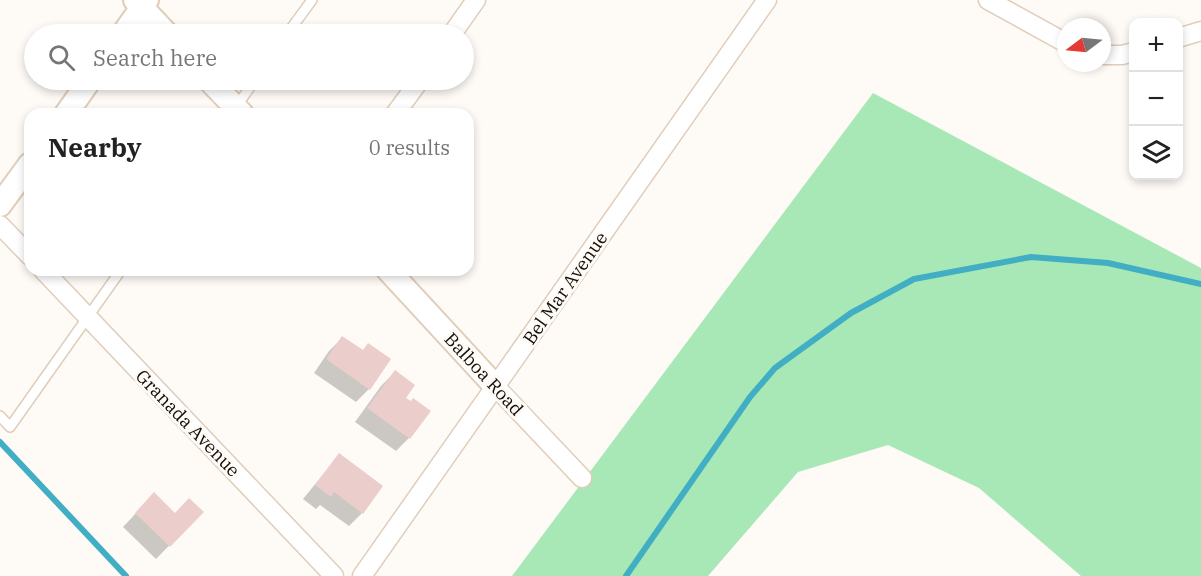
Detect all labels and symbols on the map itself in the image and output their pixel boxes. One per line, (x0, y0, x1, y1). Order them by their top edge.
north arrow (1057, 18, 1111, 72)
street label: Bel Mar Avenue (518, 227, 612, 349)
street label: Balboa Road (440, 328, 528, 420)
street label: Granada Avenue (131, 365, 245, 481)

